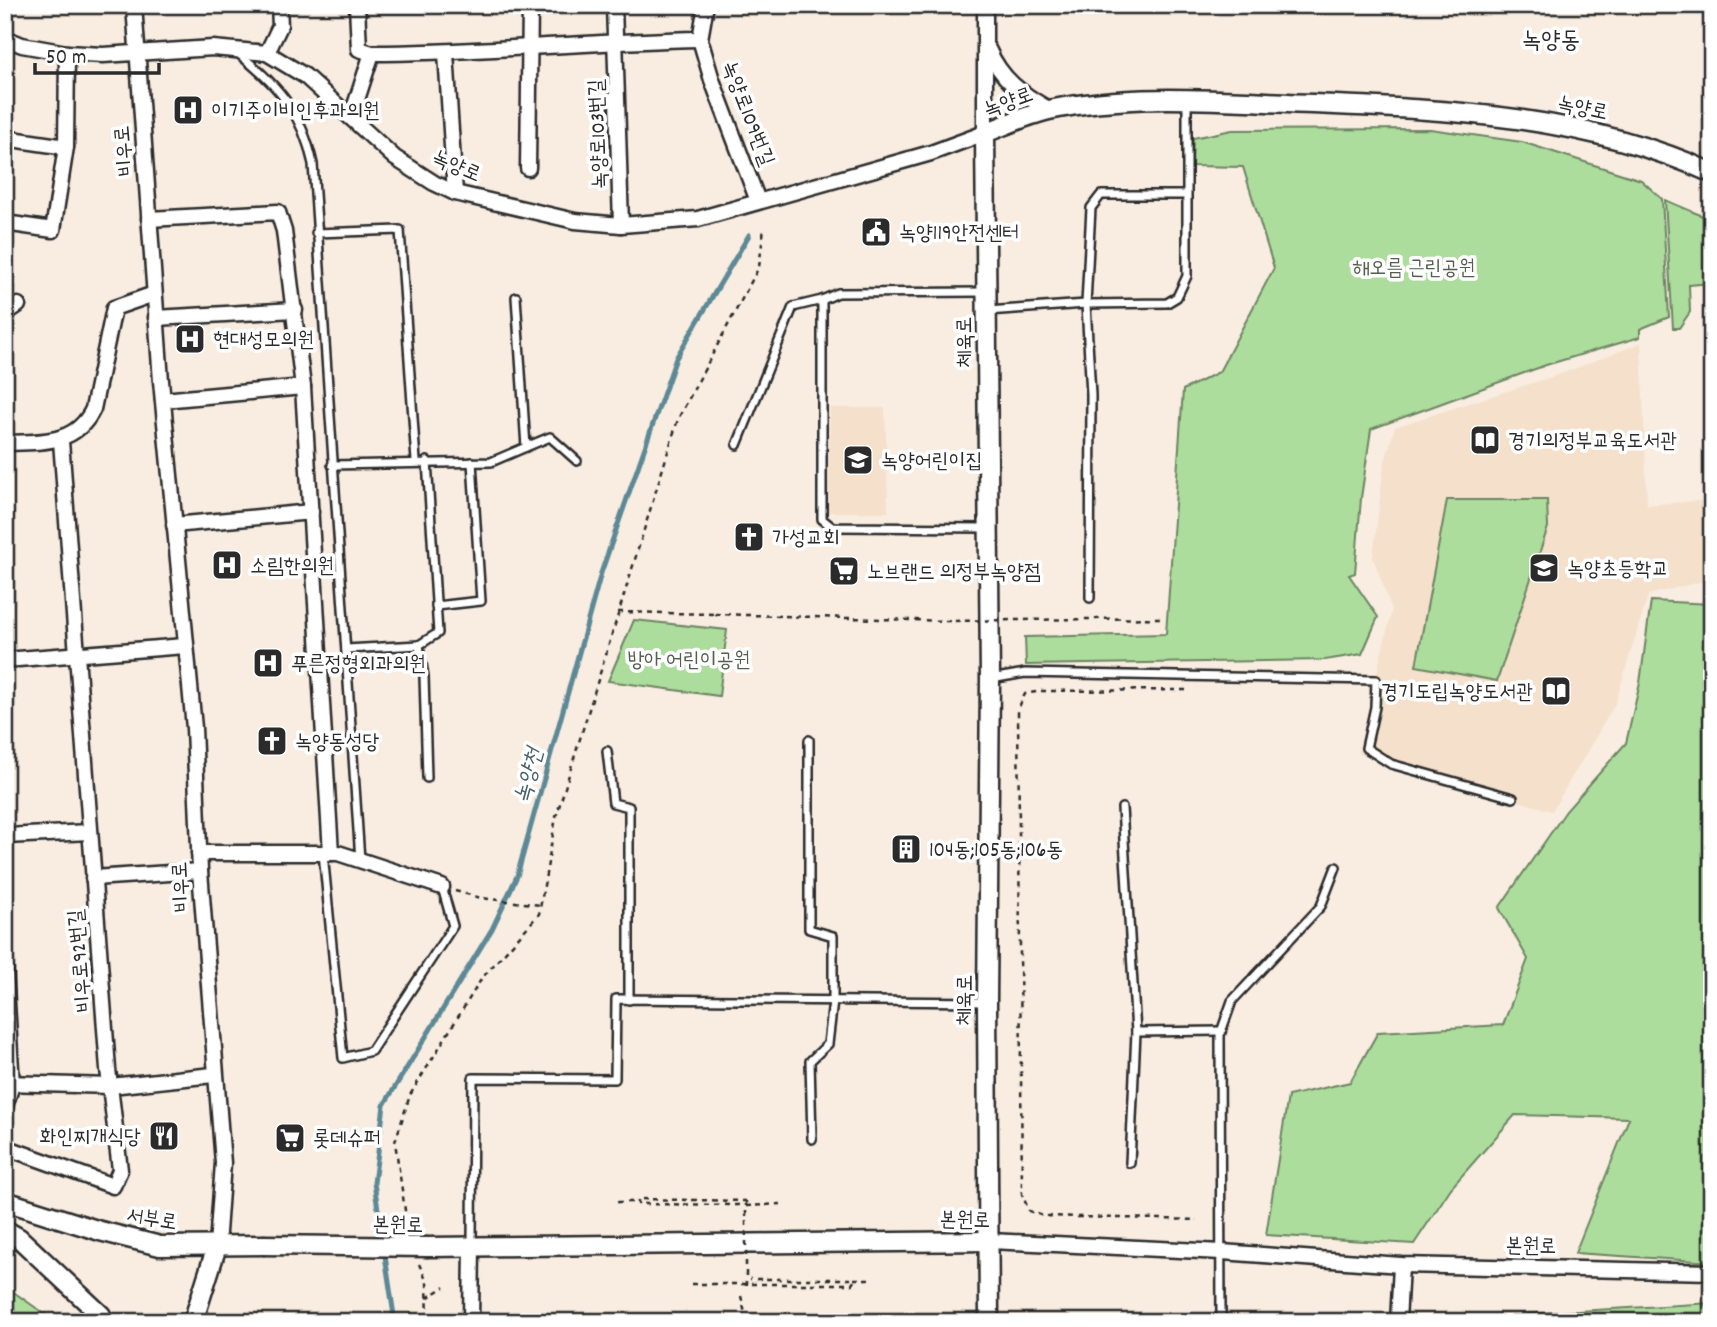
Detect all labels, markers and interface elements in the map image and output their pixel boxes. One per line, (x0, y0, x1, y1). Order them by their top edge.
district label: 녹양동 (1522, 25, 1580, 59)
scale bar (35, 32, 159, 76)
text: 50 m (46, 44, 86, 74)
street label: 녹양로109번길 (712, 57, 780, 171)
street label: 녹양로103번길 (583, 78, 617, 189)
street label: 녹양로 (980, 81, 1038, 127)
street label: 녹양로 (1554, 90, 1610, 130)
hospital icon: 이기주이비인후과의원 (171, 93, 205, 127)
place label: 이기주이비인후과의원 (211, 98, 380, 128)
street label: 비우로 (109, 124, 143, 177)
street label: 녹양로 (427, 144, 485, 191)
public building icon: 녹양119안전센터 (859, 215, 893, 249)
place label: 녹양119안전센터 (899, 220, 1019, 250)
park label: 해오름 근린공원 (1352, 255, 1476, 285)
street label: 체육로 (952, 316, 982, 368)
hospital icon: 현대성모의원 (173, 322, 207, 356)
place label: 현대성모의원 (213, 327, 314, 357)
library icon: 경기의정부교육도서관 (1468, 423, 1502, 457)
place label: 경기의정부교육도서관 (1508, 428, 1677, 458)
school or university icon: 녹양어린이집 (841, 443, 875, 477)
place label: 녹양어린이집 (881, 448, 982, 478)
church icon: 가성교회 (732, 520, 766, 554)
place label: 가성교회 (772, 525, 840, 555)
hospital icon: 소림한의원 (210, 548, 244, 582)
school or university icon: 녹양초등학교 (1527, 551, 1561, 585)
place label: 소림한의원 (250, 553, 335, 583)
supermarket icon: 노브랜드 의정부녹양점 (827, 554, 861, 588)
place label: 녹양초등학교 (1567, 556, 1668, 586)
place label: 노브랜드 의정부녹양점 (867, 559, 1041, 589)
hospital icon: 푸른정형외과의원 (251, 646, 285, 680)
park label: 방아 어린이공원 (627, 647, 751, 677)
place label: 푸른정형외과의원 (291, 651, 426, 681)
library icon: 경기도립녹양도서관 (1539, 674, 1573, 708)
place label: 경기도립녹양도서관 (1381, 679, 1533, 709)
church icon: 녹양동성당 (255, 724, 289, 758)
place label: 녹양동성당 (295, 729, 380, 759)
water label: 녹양천 (507, 742, 554, 807)
building icon: 104동;105동;106동 (889, 832, 923, 866)
place label: 104동;105동;106동 (929, 837, 1063, 867)
street label: 비우로 (167, 861, 199, 913)
street label: 비우로92번길 (63, 908, 101, 1013)
street label: 체육로 (952, 975, 982, 1025)
restaurant icon: 화인찌개식당 (147, 1119, 181, 1153)
supermarket icon: 롯데슈퍼 (273, 1121, 307, 1155)
place label: 화인찌개식당 (40, 1124, 141, 1154)
place label: 롯데슈퍼 (313, 1126, 381, 1156)
street label: 서부로 (124, 1202, 179, 1240)
street label: 본원로 (939, 1207, 991, 1237)
street label: 본원로 (372, 1212, 424, 1242)
street label: 본원로 (1505, 1233, 1557, 1263)

